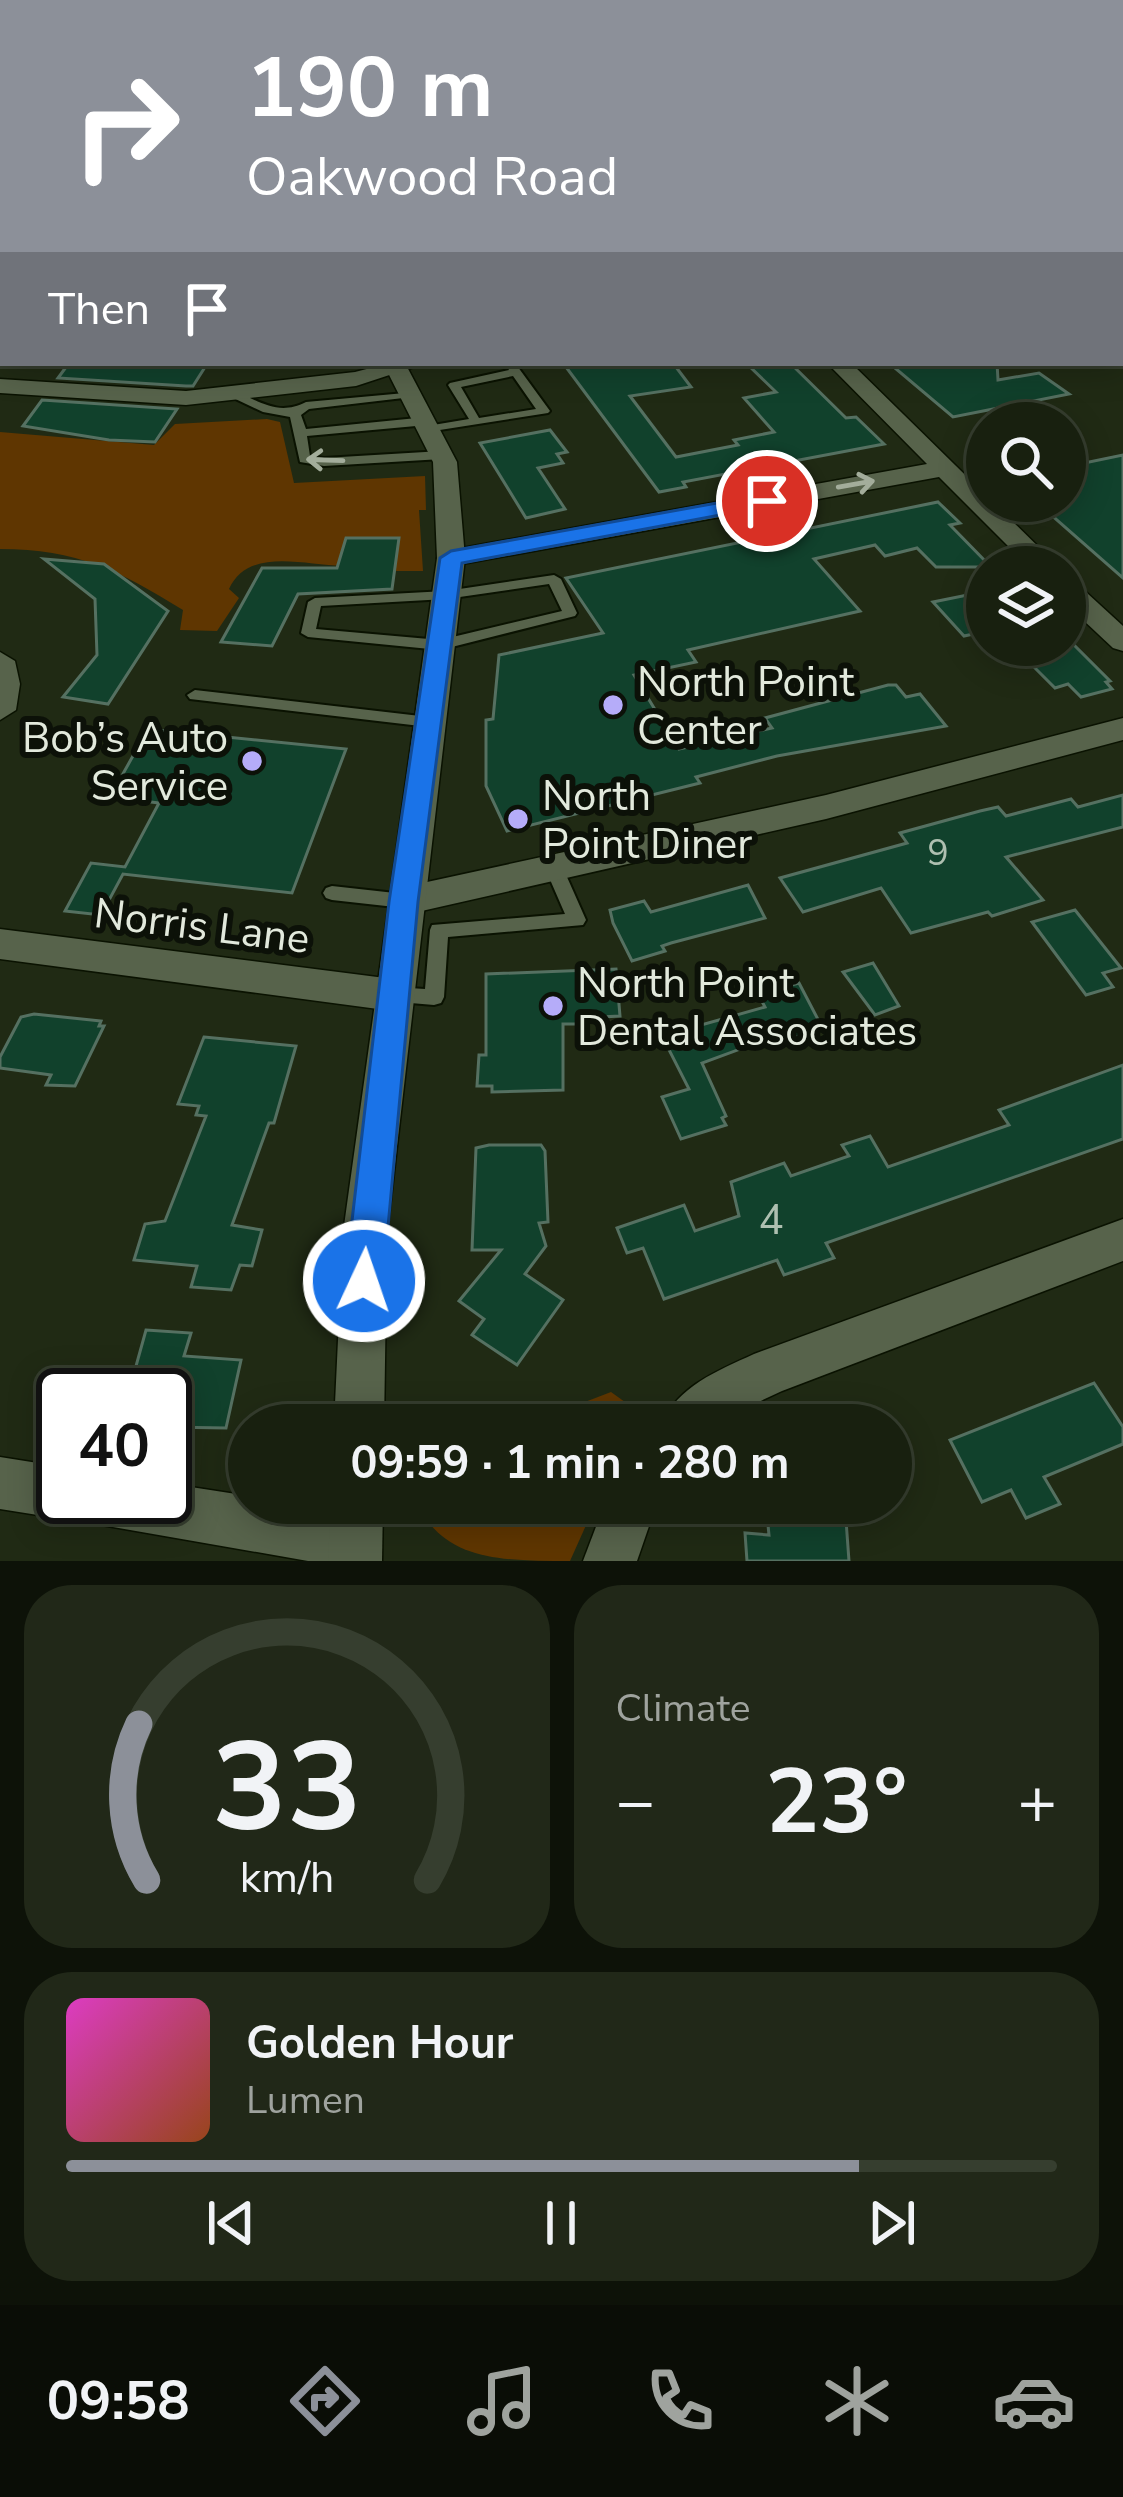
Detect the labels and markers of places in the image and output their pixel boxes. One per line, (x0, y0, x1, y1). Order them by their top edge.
pin (716, 450, 818, 552)
place label: North Point Center (637, 654, 855, 759)
marker: North Point Center (600, 692, 626, 718)
place label: Bob’s Auto Service (22, 710, 228, 815)
marker: Bob’s Auto Service (239, 748, 265, 774)
place label: North Point Diner (542, 768, 752, 873)
marker: North Point Diner (505, 806, 531, 832)
place label: North Point Dental Associates (577, 955, 917, 1060)
marker: North Point Dental Associates (540, 993, 566, 1019)

